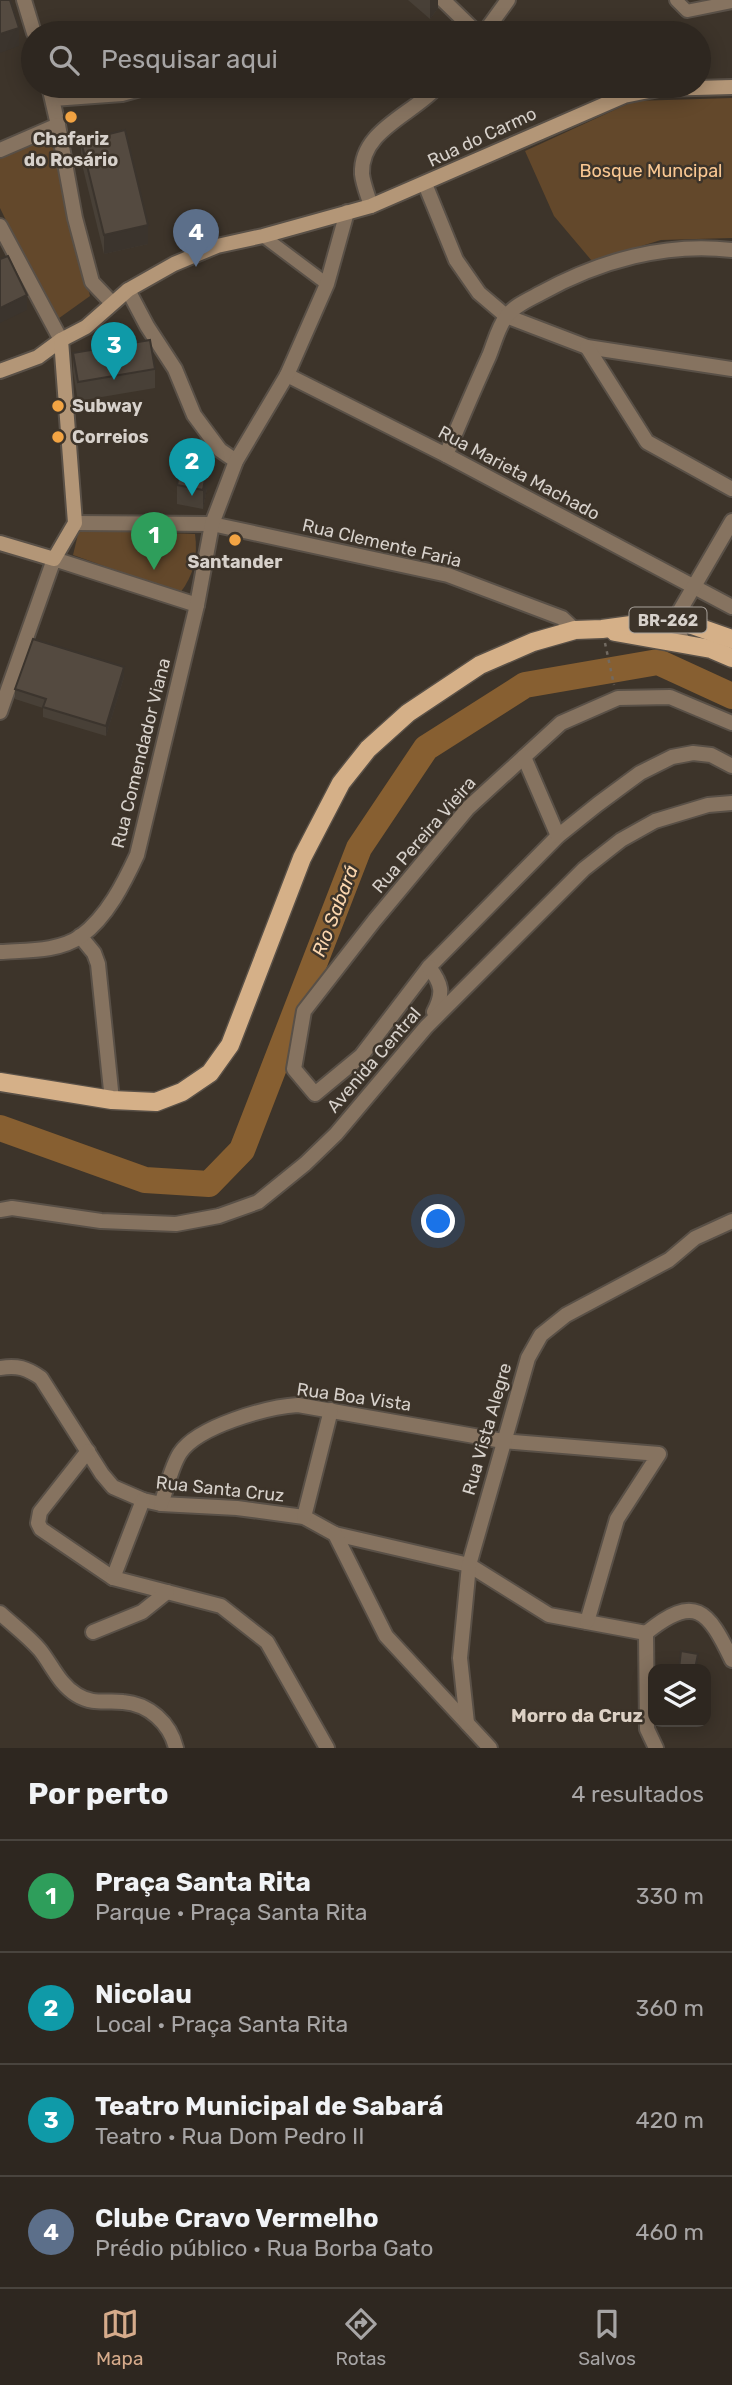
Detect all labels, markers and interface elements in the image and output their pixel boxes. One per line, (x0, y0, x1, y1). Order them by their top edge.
search box (21, 21, 711, 98)
icon: search (45, 41, 83, 79)
text: Pesquisar aqui (101, 44, 278, 75)
street label: Rua do Carmo (424, 102, 540, 172)
marker: Chafariz do Rosário (63, 109, 79, 125)
place label: Chafariz do Rosário (24, 128, 118, 171)
park label: Bosque Muncipal (580, 160, 722, 182)
pin: 4 (173, 209, 219, 267)
pin: 3 (91, 322, 137, 380)
place label: Subway (72, 395, 143, 417)
marker: Subway (50, 398, 66, 414)
street label: Rua Marieta Machado (434, 421, 604, 525)
place label: Correios (72, 426, 149, 448)
marker: Correios (50, 429, 66, 445)
pin: 2 (169, 438, 215, 496)
pin: 1 (131, 512, 177, 570)
street label: Rua Clemente Faria (300, 514, 464, 572)
marker: Santander (227, 532, 243, 548)
place label: Santander (188, 551, 282, 573)
road number: BR-262 (630, 608, 706, 632)
street label: Rua Comendador Viana (107, 656, 175, 850)
street label: Rua Pereira Vieira (367, 772, 481, 898)
water label: Rio Sabará (307, 862, 363, 960)
street label: Avenida Central (322, 1003, 426, 1117)
your location (421, 1204, 455, 1238)
street label: Rua Vista Alegre (458, 1360, 516, 1498)
street label: Rua Boa Vista (295, 1378, 413, 1416)
street label: Rua Santa Cruz (155, 1471, 285, 1507)
map controls (648, 1664, 711, 1727)
button: layers (648, 1664, 711, 1727)
district label: Morro da Cruz (511, 1704, 643, 1727)
text: Por perto (28, 1776, 169, 1812)
text: 4 resultados (571, 1780, 704, 1808)
text: Praça Santa Rita (95, 1867, 311, 1898)
text: 1 (45, 1882, 57, 1910)
text: 330 m (636, 1882, 704, 1910)
text: Parque · Praça Santa Rita (95, 1898, 368, 1926)
text: Nicolau (95, 1979, 192, 2010)
text: 2 (44, 1994, 58, 2022)
text: 360 m (636, 1994, 704, 2022)
text: Local · Praça Santa Rita (95, 2010, 348, 2038)
text: Teatro Municipal de Sabará (95, 2091, 443, 2122)
text: 3 (43, 2106, 59, 2134)
text: 420 m (636, 2106, 704, 2134)
text: Teatro · Rua Dom Pedro II (95, 2122, 365, 2150)
text: Clube Cravo Vermelho (95, 2203, 379, 2234)
text: 4 (43, 2218, 59, 2246)
text: 460 m (635, 2218, 704, 2246)
text: Prédio público · Rua Borba Gato (95, 2234, 433, 2262)
tab: Mapa (96, 2305, 143, 2370)
tab: Rotas (335, 2305, 386, 2370)
tab: Salvos (578, 2305, 636, 2370)

